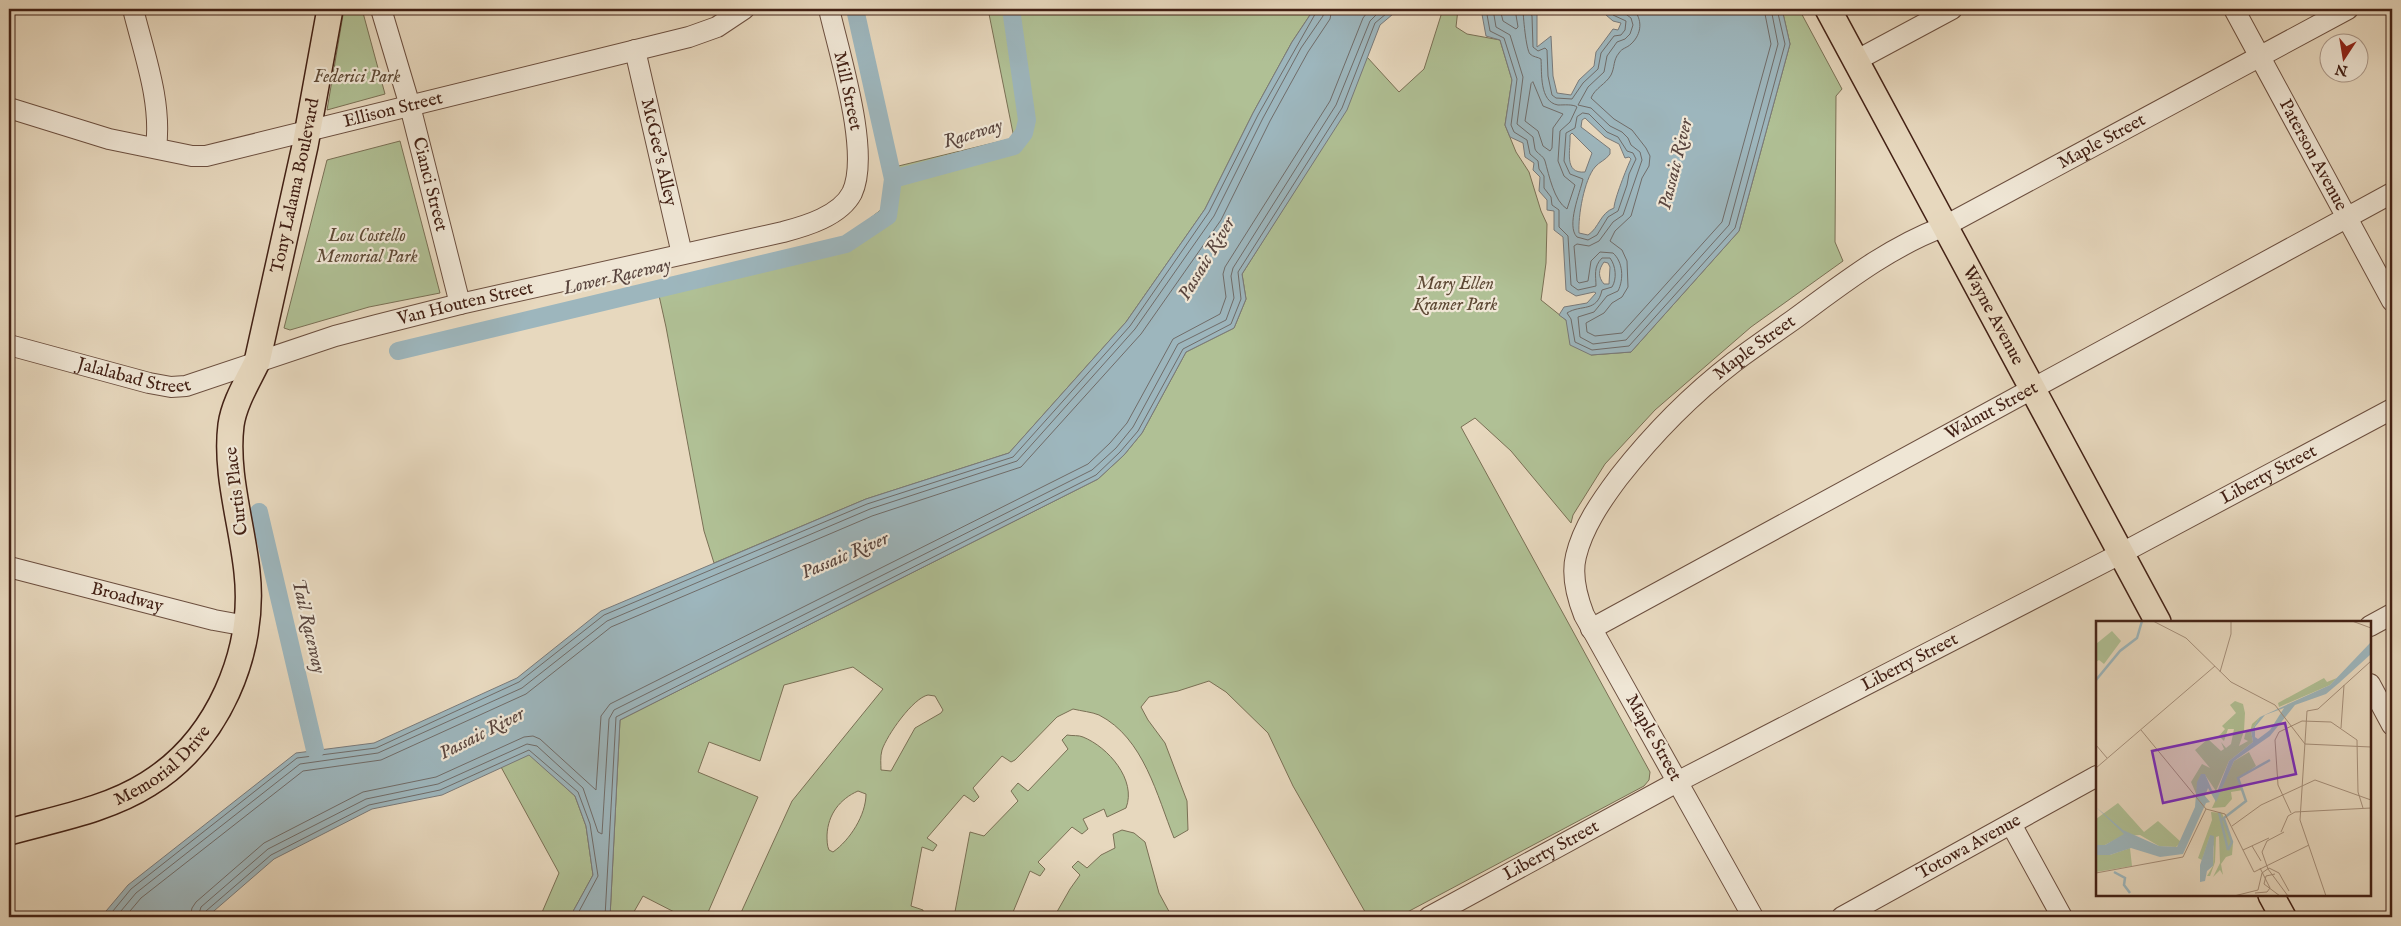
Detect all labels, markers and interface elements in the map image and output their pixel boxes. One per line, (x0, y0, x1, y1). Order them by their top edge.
north arrow (2318, 32, 2368, 82)
street label: Mill Street (827, 49, 867, 133)
text: N (2334, 60, 2350, 80)
park label: Federici Park (314, 66, 400, 89)
street label: Ellison Street (341, 87, 445, 133)
street label: Paterson Avenue (2273, 95, 2353, 215)
street label: Tony Lalama Boulevard (266, 96, 325, 275)
street label: McGee's Alley (635, 96, 682, 208)
street label: Maple Street (2054, 109, 2150, 174)
water label: Raceway (940, 113, 1007, 154)
water label: Passaic River (1653, 115, 1699, 212)
street label: Cianci Street (407, 135, 453, 234)
water label: Passaic River (1173, 212, 1242, 305)
park label: Lou Costello Memorial Park (316, 225, 418, 269)
water label: Lower Raceway (560, 253, 674, 301)
street label: Wayne Avenue (1957, 262, 2029, 369)
park label: Mary Ellen Kramer Park (1412, 273, 1497, 317)
street label: Van Houten Street (394, 277, 535, 331)
street label: Maple Street (1709, 310, 1800, 385)
street label: Jalalabad Street (73, 352, 194, 399)
street label: Walnut Street (1941, 376, 2042, 446)
street label: Liberty Street (2217, 440, 2321, 510)
street label: Curtis Place (220, 445, 254, 537)
water label: Passaic River (798, 526, 894, 585)
water label: Tail Raceway (285, 576, 331, 677)
street label: Broadway (89, 577, 166, 618)
inset map (2096, 621, 2371, 896)
street label: Liberty Street (1857, 628, 1962, 697)
street label: Maple Street (1620, 690, 1686, 786)
water label: Passaic River (435, 702, 530, 766)
street label: Memorial Drive (110, 721, 216, 811)
street label: Totowa Avenue (1913, 809, 2025, 885)
street label: Liberty Street (1499, 815, 1603, 886)

